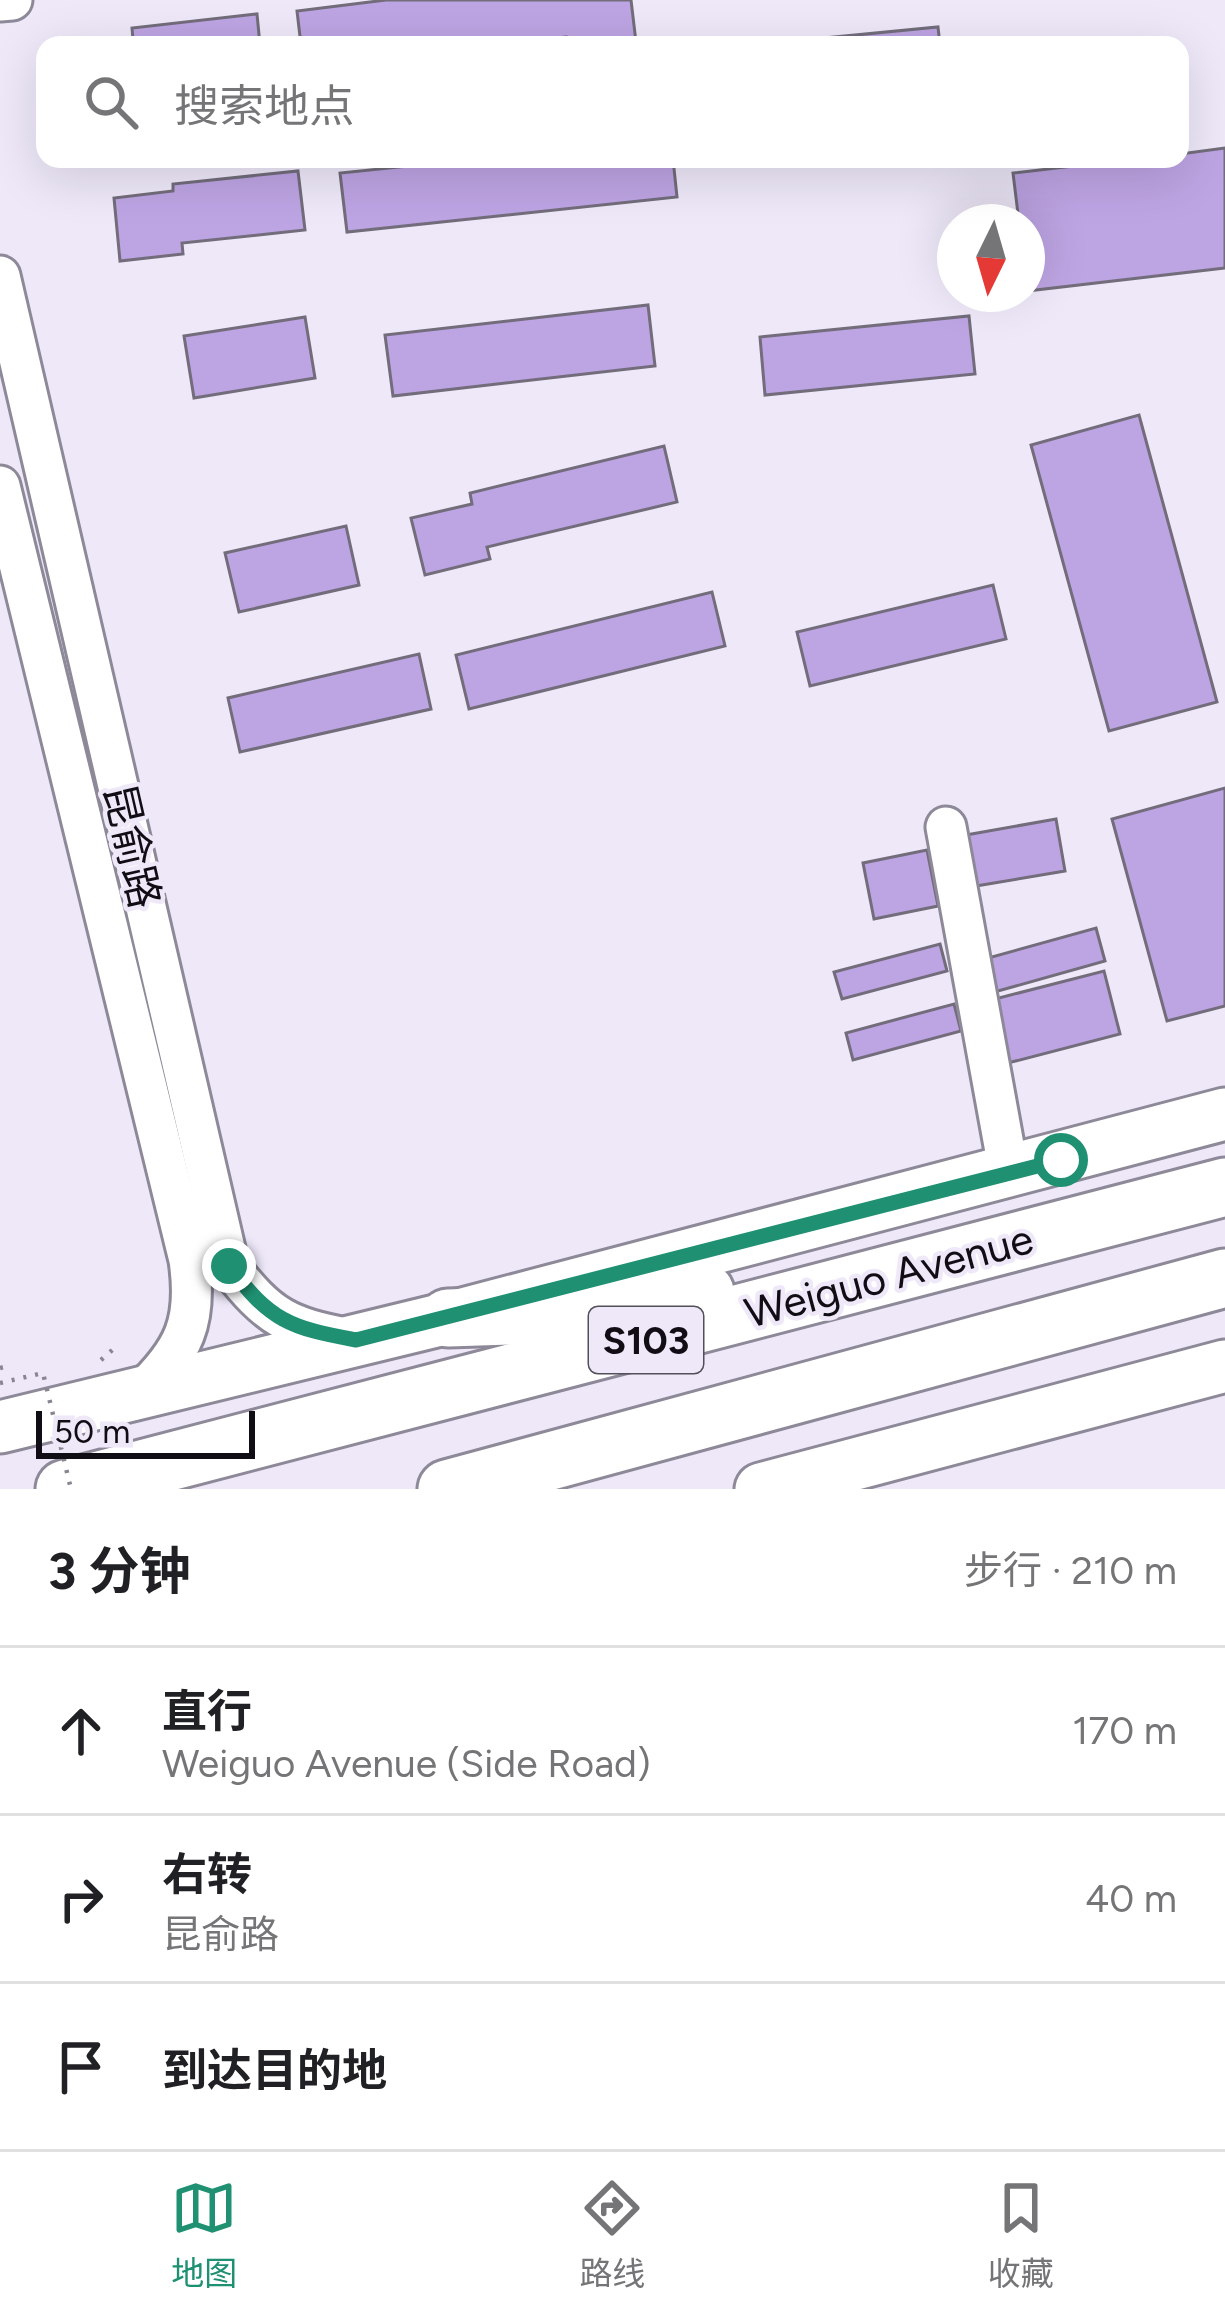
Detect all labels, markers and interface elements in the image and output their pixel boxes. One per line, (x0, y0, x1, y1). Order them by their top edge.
search box (36, 36, 1189, 168)
icon: search (78, 69, 144, 135)
text: 搜索地点 (174, 79, 354, 133)
north arrow (937, 204, 1045, 312)
street label: 昆俞路 (93, 779, 171, 913)
route start (1034, 1133, 1088, 1187)
street label: Weiguo Avenue (739, 1213, 1039, 1339)
route end (202, 1239, 256, 1293)
road number: S103 (589, 1307, 703, 1373)
scale bar (36, 1405, 255, 1458)
text: 50 m (54, 1412, 130, 1451)
text: 3 分钟 (48, 1541, 191, 1602)
text: 步行 · 210 m (964, 1547, 1177, 1594)
text: 直行 (162, 1684, 252, 1738)
icon: ahead (48, 1698, 114, 1764)
text: 170 m (1072, 1707, 1177, 1754)
text: Weiguo Avenue (Side Road) (162, 1740, 651, 1787)
text: 右转 (162, 1847, 252, 1901)
icon: right (48, 1866, 114, 1932)
text: 40 m (1085, 1875, 1177, 1922)
text: 昆俞路 (162, 1911, 279, 1958)
icon: arrive (48, 2034, 114, 2100)
text: 到达目的地 (162, 2043, 387, 2097)
tab: 地图 (171, 2175, 237, 2295)
tab: 路线 (579, 2175, 645, 2295)
tab: 收藏 (988, 2175, 1054, 2295)

